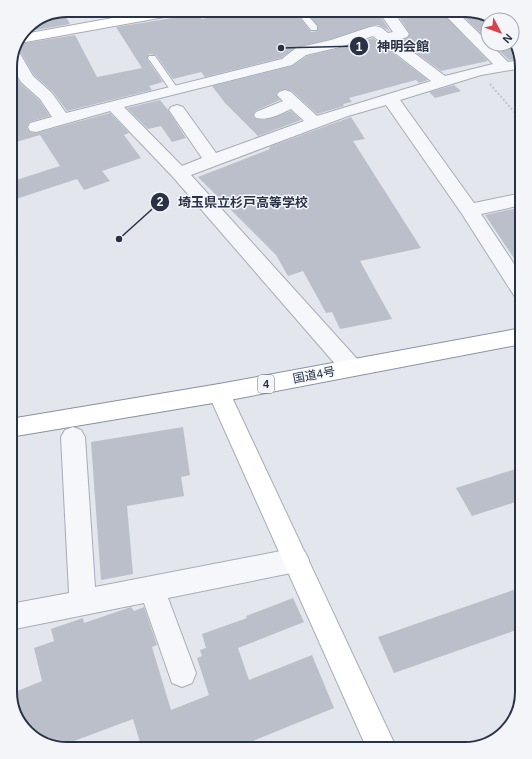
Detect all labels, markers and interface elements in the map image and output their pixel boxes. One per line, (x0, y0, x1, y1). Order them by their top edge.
north arrow (480, 12, 520, 52)
text: N (500, 32, 515, 46)
callout: 神明会館 (349, 34, 437, 59)
text: 神明会館 (377, 39, 429, 54)
text: 1 (356, 40, 363, 54)
callout: 埼玉県立杉戸高等学校 (150, 190, 316, 215)
text: 2 (157, 195, 164, 209)
text: 埼玉県立杉戸高等学校 (178, 195, 308, 210)
street label: 国道4号 (292, 364, 336, 386)
road number: 4 (258, 375, 274, 393)

